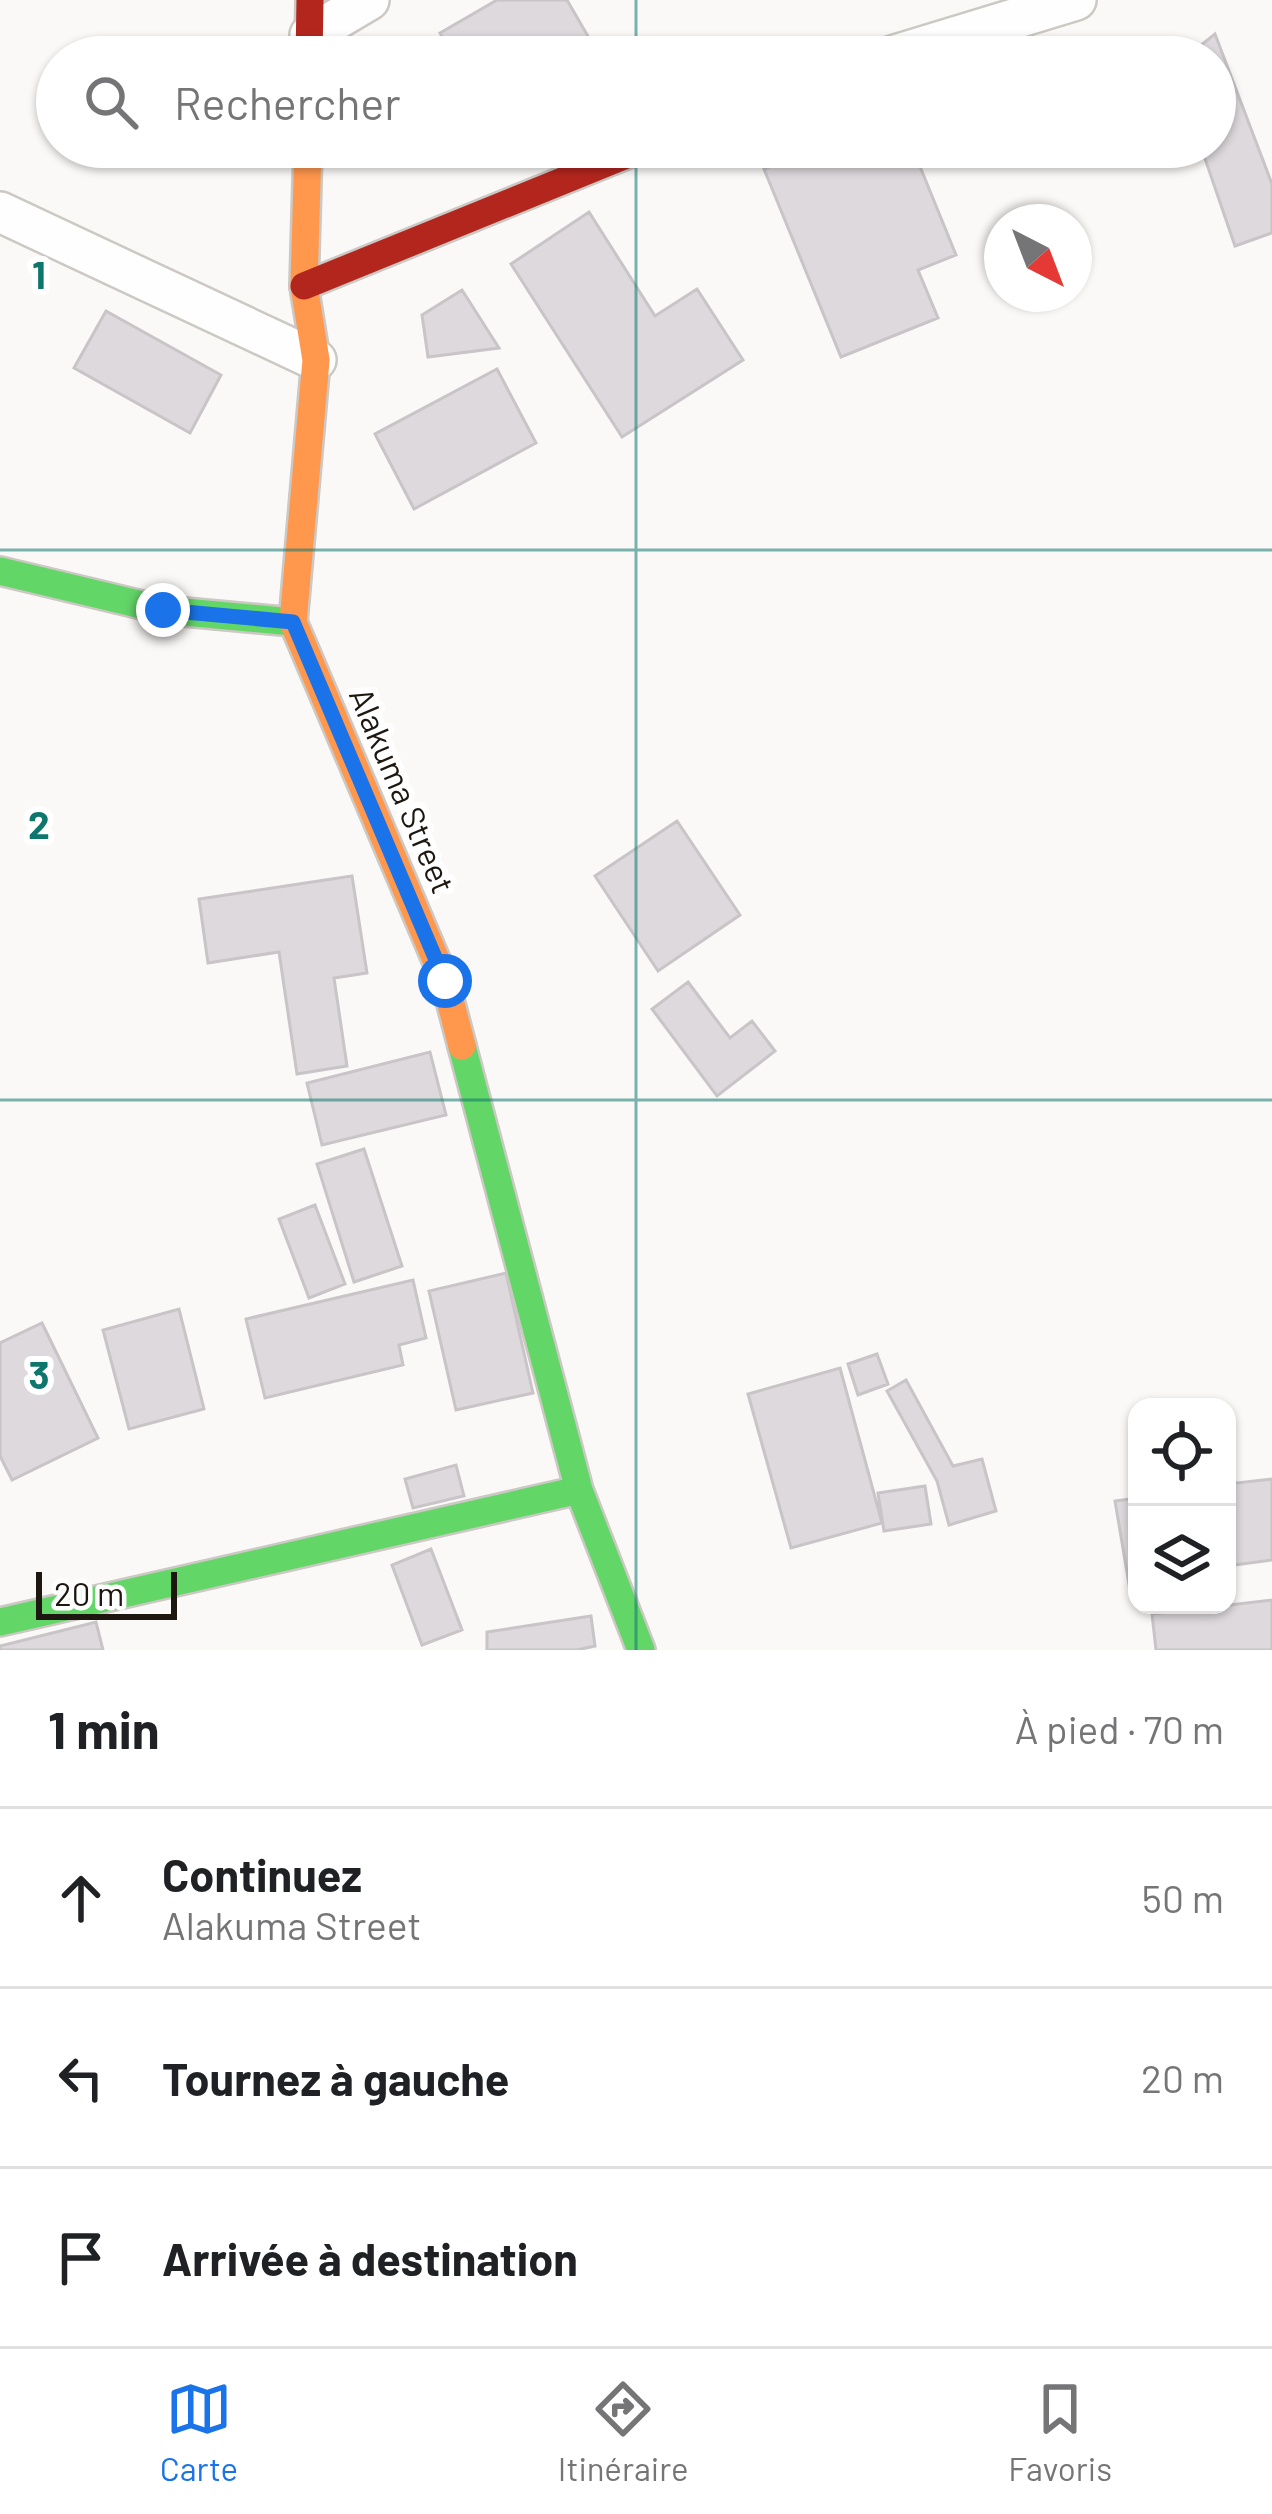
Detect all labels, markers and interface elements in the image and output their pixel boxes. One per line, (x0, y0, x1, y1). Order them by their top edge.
search box (36, 36, 1236, 168)
icon: search (78, 69, 144, 135)
text: Rechercher (174, 75, 401, 129)
north arrow (984, 204, 1092, 312)
text: 1 (32, 250, 46, 297)
route end (136, 583, 190, 637)
street label: Alakuma Street (342, 681, 464, 899)
text: 2 (28, 800, 50, 847)
route start (418, 954, 472, 1008)
text: 3 (28, 1350, 50, 1397)
map controls (1128, 1398, 1236, 1614)
button: locate (1128, 1398, 1236, 1506)
button: layers (1128, 1506, 1236, 1614)
scale bar (36, 1566, 177, 1619)
text: 20 m (54, 1573, 124, 1613)
text: 1 min (48, 1698, 160, 1759)
text: À pied · 70 m (1015, 1705, 1224, 1752)
text: Continuez (162, 1847, 362, 1901)
icon: ahead (48, 1865, 114, 1931)
text: 50 m (1142, 1874, 1224, 1921)
text: Alakuma Street (162, 1901, 421, 1948)
icon: left (48, 2045, 114, 2111)
text: Tournez à gauche (162, 2051, 509, 2105)
text: 20 m (1141, 2054, 1224, 2101)
icon: arrive (48, 2225, 114, 2291)
text: Arrivée à destination (162, 2231, 578, 2285)
tab: Carte (160, 2376, 238, 2488)
tab: Itinéraire (558, 2376, 689, 2488)
tab: Favoris (1008, 2376, 1112, 2488)

